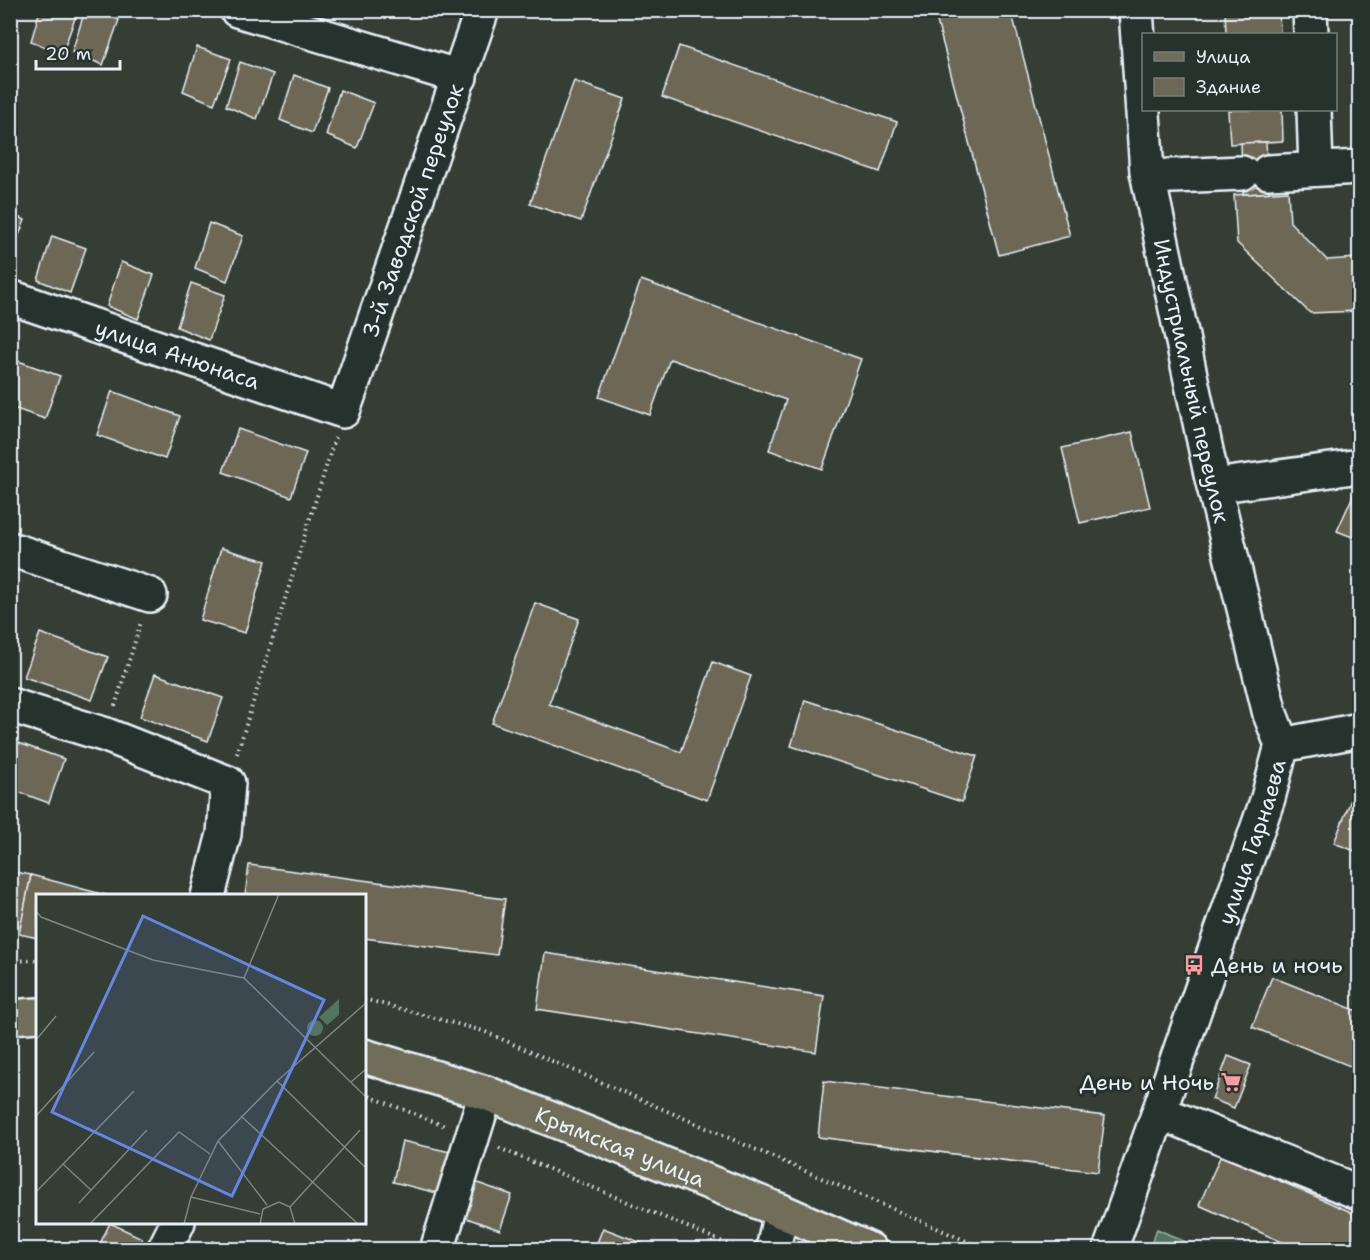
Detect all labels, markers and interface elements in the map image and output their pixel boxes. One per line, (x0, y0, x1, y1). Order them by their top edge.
scale bar (36, 33, 120, 71)
legend (1142, 33, 1337, 111)
text: 20 m (45, 42, 91, 66)
text: Улица (1196, 45, 1250, 69)
text: Здание (1196, 75, 1261, 99)
street label: 3-й Заводской переулок (356, 80, 470, 342)
street label: Индустриальный переулок (1147, 236, 1237, 526)
street label: улица Анюнаса (91, 313, 264, 397)
street label: улица Гарнаева (1211, 756, 1293, 929)
inset map (36, 894, 366, 1224)
place label: День и ночь (1211, 951, 1343, 980)
bus stop icon: День и ночь (1182, 953, 1206, 977)
place label: День и Ночь (1079, 1068, 1214, 1097)
supermarket icon: День и Ночь (1219, 1070, 1243, 1094)
street label: Крымская улица (531, 1100, 710, 1194)

